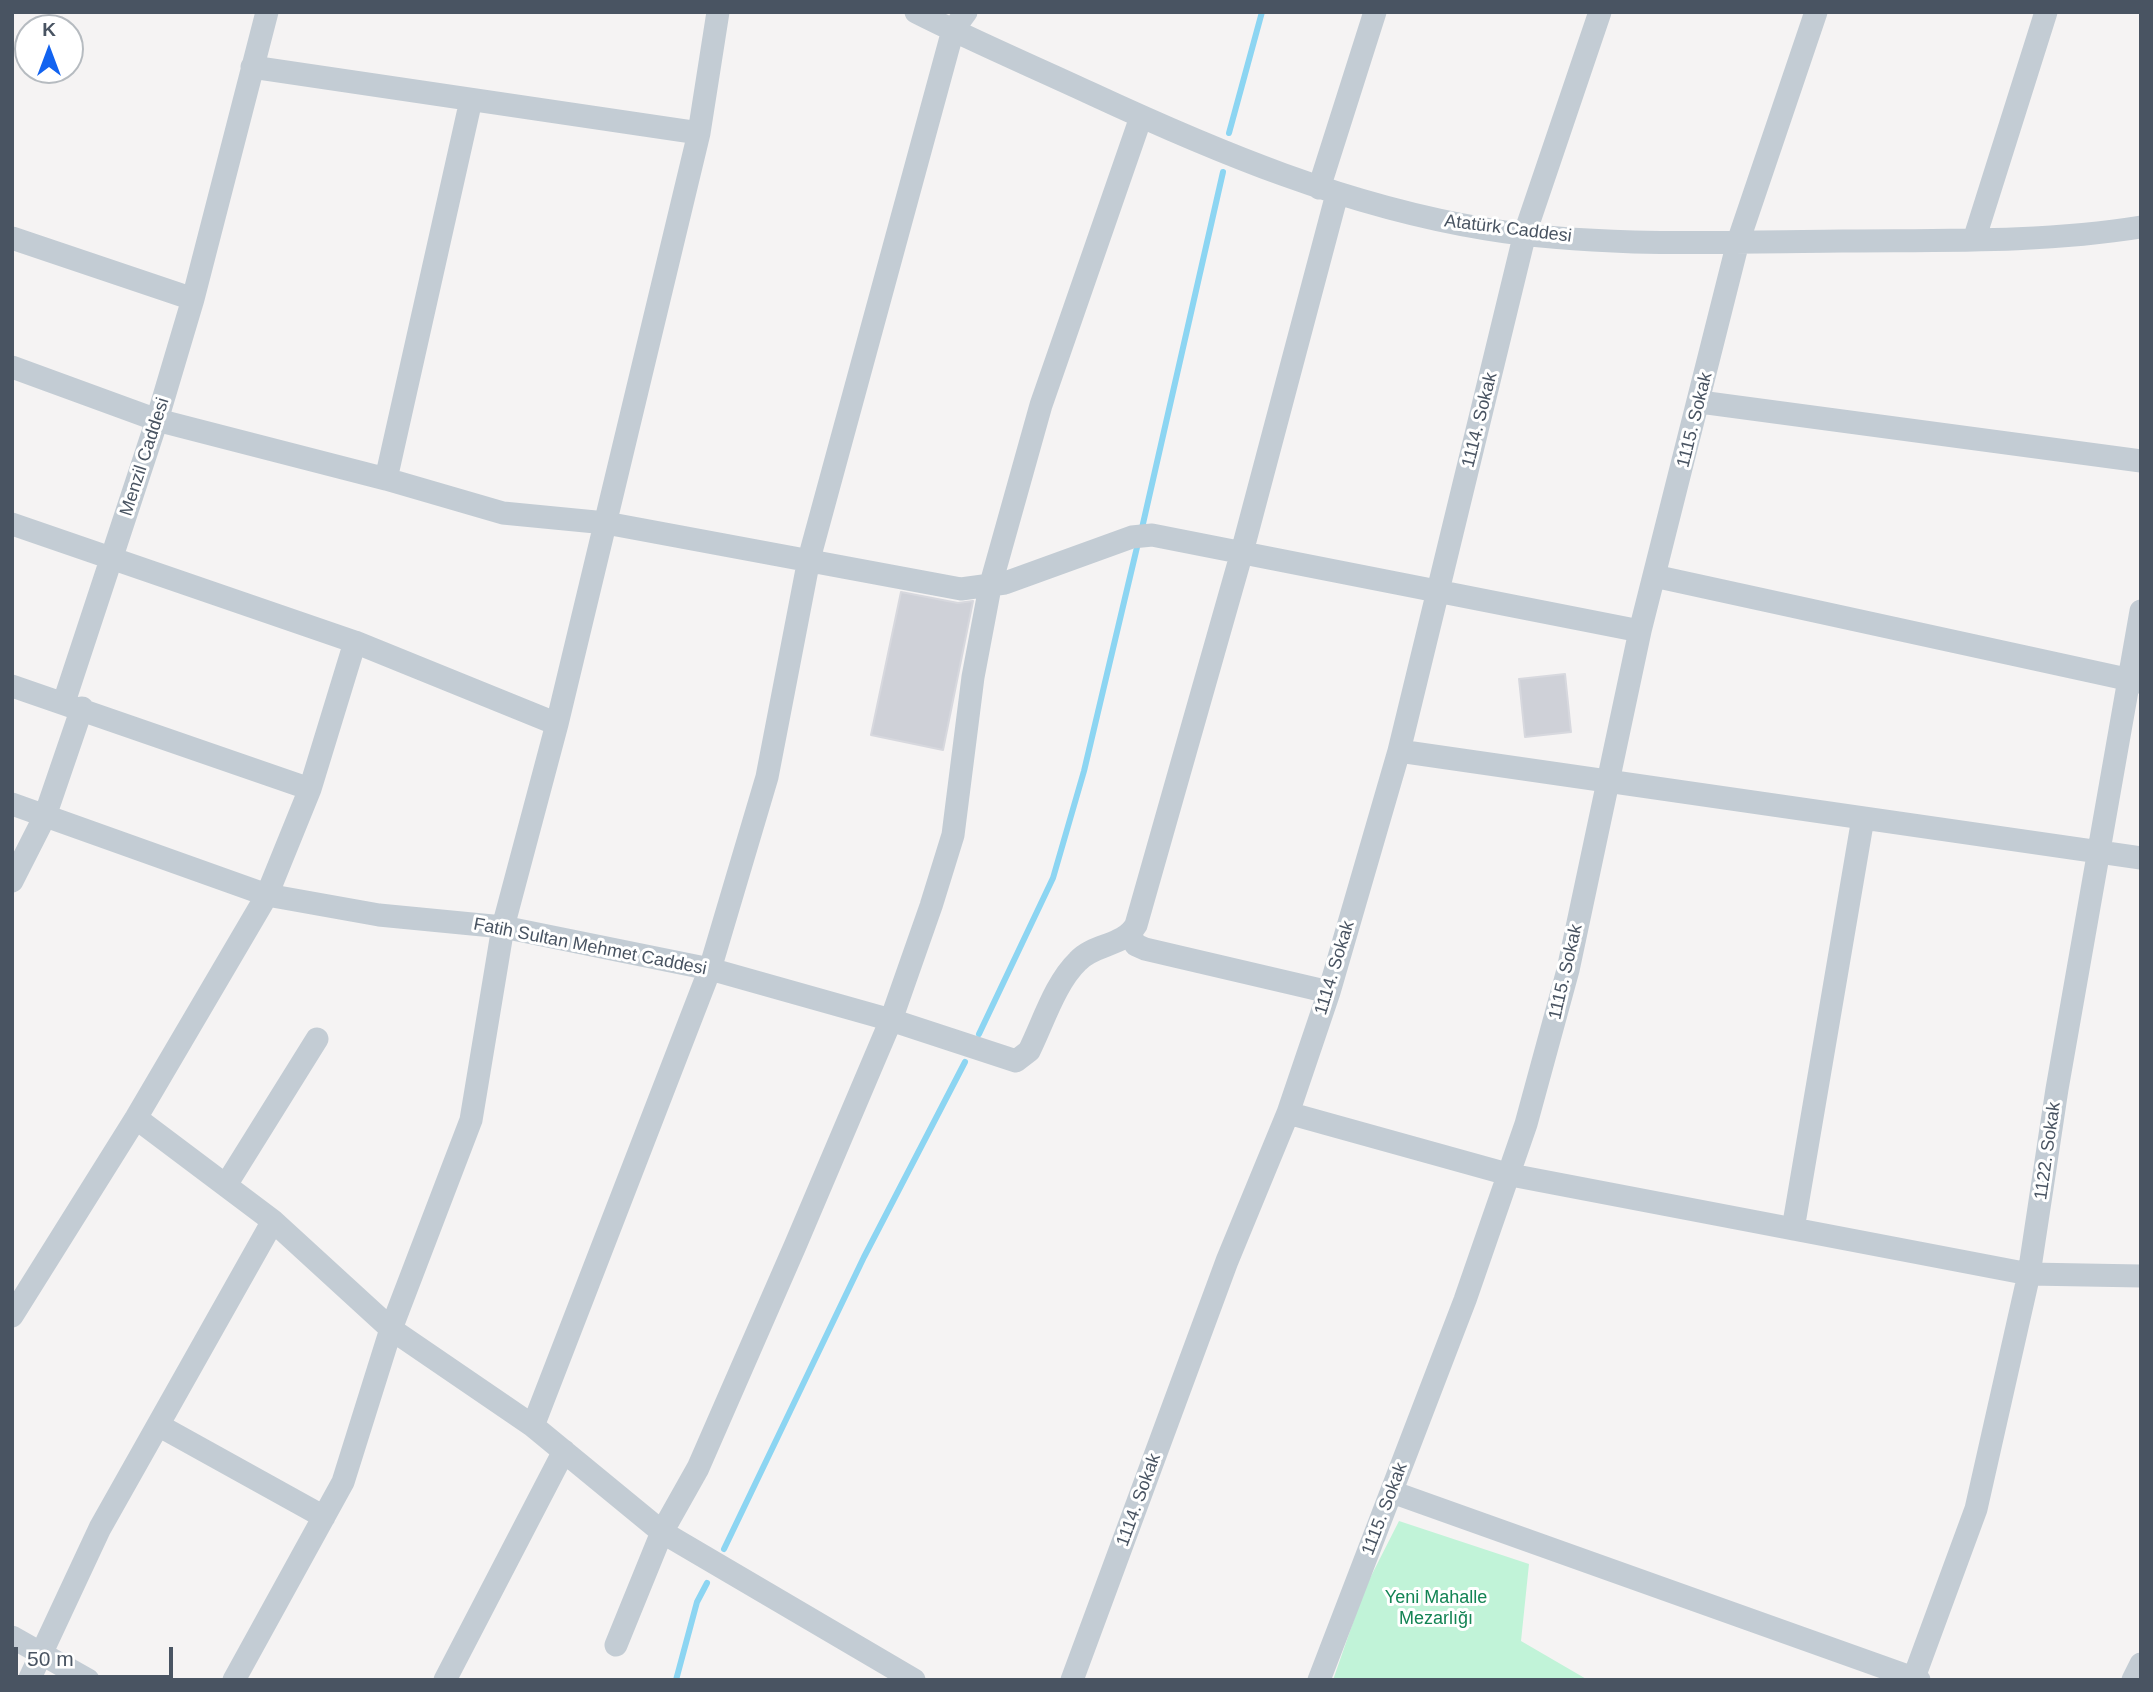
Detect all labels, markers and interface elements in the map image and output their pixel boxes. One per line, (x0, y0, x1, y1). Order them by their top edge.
north arrow (14, 14, 84, 84)
text: K (42, 19, 56, 40)
street label: Atatürk Caddesi (1443, 210, 1573, 248)
street label: 1114. Sokak (1458, 370, 1502, 470)
street label: 1115. Sokak (1673, 370, 1717, 470)
street label: Menzil Caddesi (116, 395, 174, 519)
street label: Fatih Sultan Mehmet Caddesi (472, 914, 708, 980)
street label: 1114. Sokak (1310, 918, 1360, 1018)
street label: 1115. Sokak (1545, 922, 1587, 1022)
street label: 1122. Sokak (2030, 1101, 2066, 1201)
street label: 1114. Sokak (1112, 1451, 1166, 1549)
street label: 1115. Sokak (1357, 1460, 1413, 1558)
park label: Yeni Mahalle Mezarlığı (1385, 1587, 1487, 1630)
scale bar (18, 1632, 177, 1676)
text: 50 m (27, 1647, 74, 1670)

